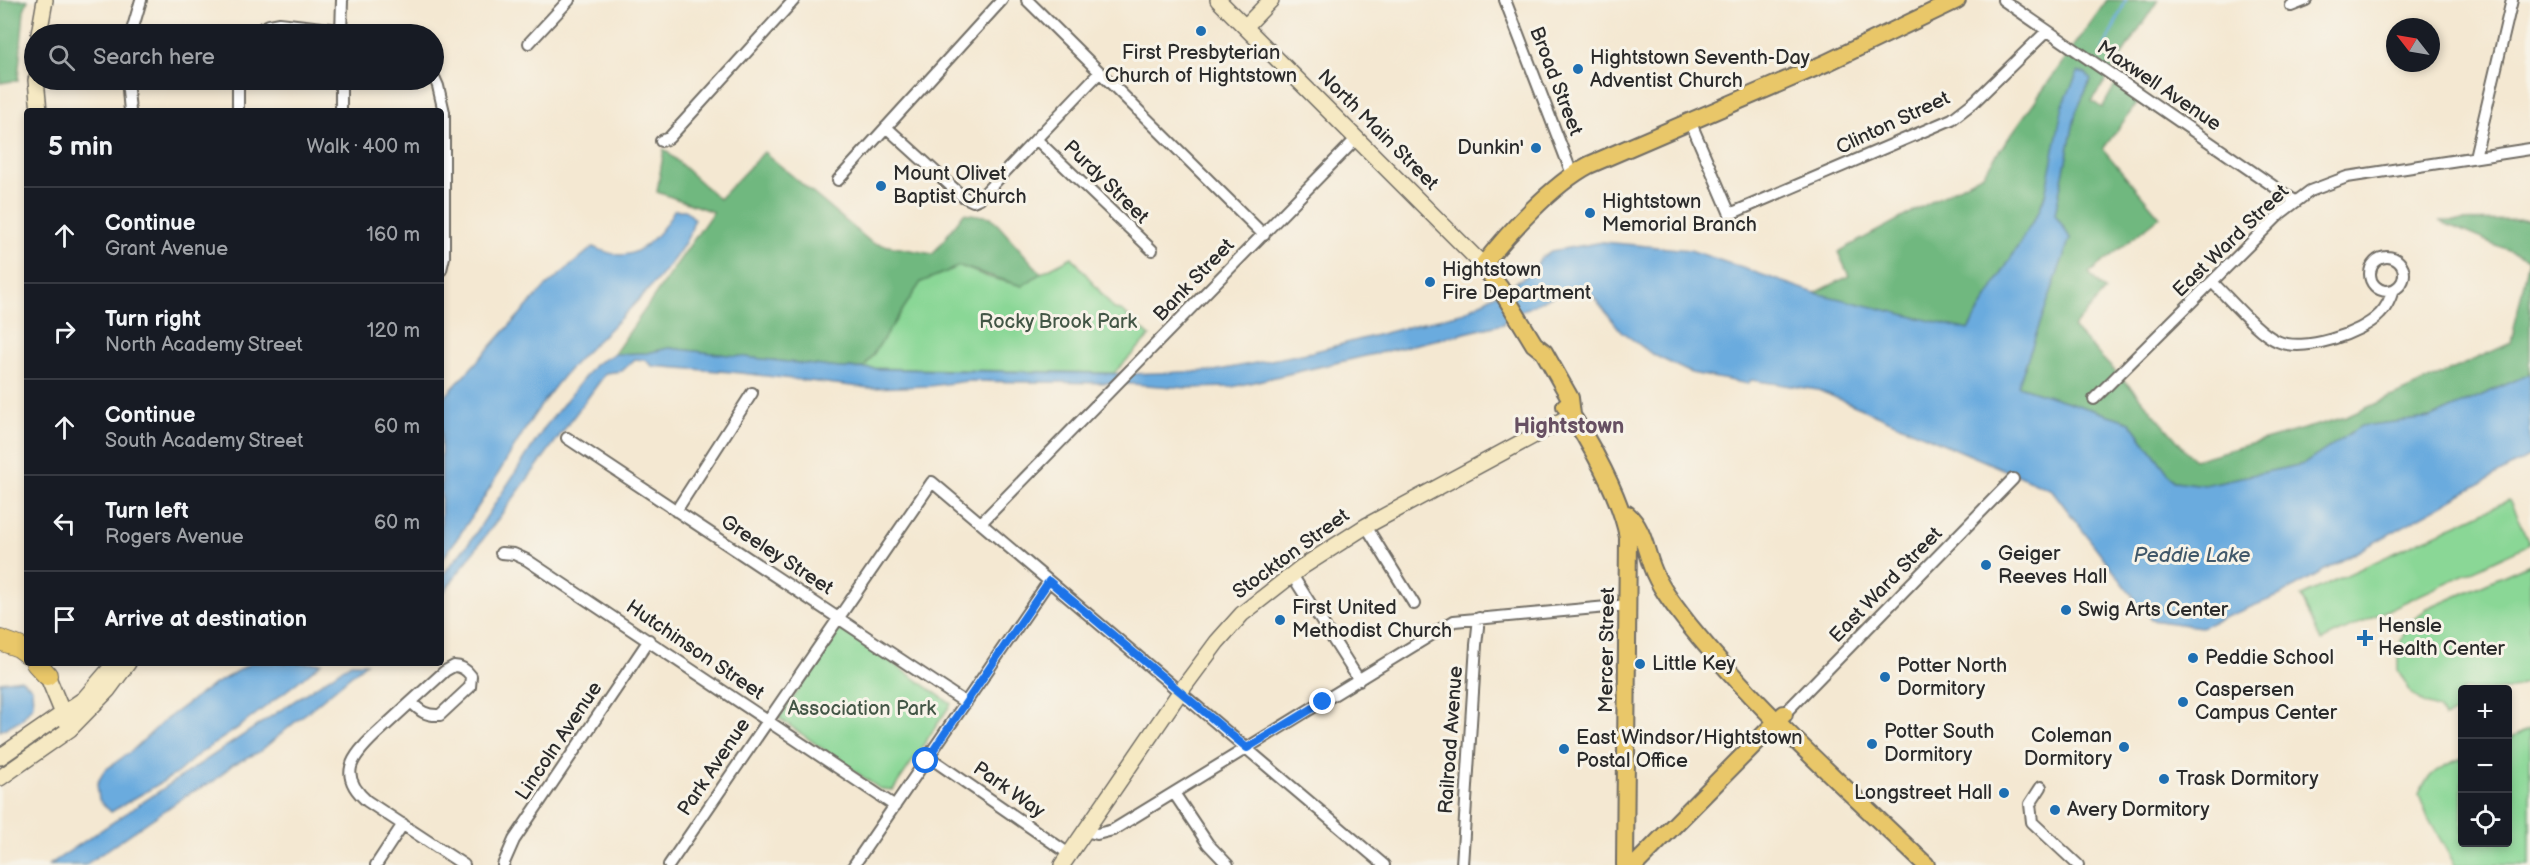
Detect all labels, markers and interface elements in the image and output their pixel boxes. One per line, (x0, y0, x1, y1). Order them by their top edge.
north arrow (2386, 18, 2440, 72)
street label: Broad Street (1524, 23, 1588, 139)
search box (24, 24, 444, 90)
marker: First Presbyterian Church of Hightstown (1194, 24, 1208, 38)
street label: Maxwell Avenue (2092, 36, 2226, 136)
icon: search (45, 41, 78, 74)
place label: First Presbyterian Church of Hightstown (1105, 41, 1297, 88)
text: Search here (93, 44, 215, 71)
place label: Hightstown Seventh-Day Adventist Church (1590, 46, 1810, 93)
marker: Hightstown Seventh-Day Adventist Church (1571, 62, 1585, 76)
street label: North Main Street (1313, 65, 1443, 195)
street label: Clinton Street (1832, 86, 1954, 160)
text: 5 min (48, 132, 113, 163)
text: Walk · 400 m (307, 135, 420, 159)
street label: Purdy Street (1058, 135, 1154, 229)
place label: Dunkin' (1457, 136, 1524, 160)
marker: Dunkin' (1529, 141, 1543, 155)
place label: Mount Olivet Baptist Church (893, 162, 1026, 209)
marker: Mount Olivet Baptist Church (874, 179, 888, 193)
street label: East Ward Street (2168, 180, 2294, 302)
place label: Hightstown Memorial Branch (1602, 190, 1757, 237)
marker: Hightstown Memorial Branch (1583, 206, 1597, 220)
text: Continue (105, 210, 195, 237)
icon: ahead (48, 219, 81, 252)
text: 160 m (366, 223, 420, 247)
street label: Bank Street (1149, 234, 1239, 326)
text: Grant Avenue (105, 237, 228, 261)
place label: Hightstown Fire Department (1442, 258, 1591, 305)
marker: Hightstown Fire Department (1423, 275, 1437, 289)
text: Turn right (105, 306, 201, 333)
park label: Rocky Brook Park (979, 310, 1137, 334)
icon: right (48, 315, 81, 348)
text: 120 m (367, 319, 420, 343)
text: North Academy Street (105, 333, 303, 357)
text: Continue (105, 402, 195, 429)
icon: ahead (48, 411, 81, 444)
district label: Hightstown (1514, 413, 1624, 440)
text: 60 m (374, 415, 420, 439)
text: South Academy Street (105, 429, 303, 453)
text: Turn left (105, 498, 189, 525)
street label: Stockton Street (1228, 504, 1354, 604)
icon: left (48, 507, 81, 540)
street label: Greeley Street (716, 510, 838, 600)
text: 60 m (374, 511, 420, 535)
street label: East Ward Street (1825, 522, 1947, 648)
text: Rogers Avenue (105, 525, 244, 549)
place label: Geiger Reeves Hall (1998, 542, 2107, 589)
water label: Peddie Lake (2134, 543, 2250, 568)
marker: Geiger Reeves Hall (1979, 558, 1993, 572)
street label: Mercer Street (1594, 587, 1620, 713)
street label: Hutchinson Street (621, 595, 769, 705)
place label: First United Methodist Church (1292, 596, 1452, 643)
place label: Swig Arts Center (2078, 598, 2229, 622)
icon: arrive (48, 603, 81, 636)
marker: Swig Arts Center (2059, 603, 2073, 617)
text: Arrive at destination (105, 606, 307, 633)
marker: First United Methodist Church (1273, 613, 1287, 627)
place label: Hensle Health Center (2378, 614, 2506, 661)
marker: Hensle Health Center (2356, 629, 2374, 647)
place label: Peddie School (2205, 646, 2334, 670)
marker: Peddie School (2186, 651, 2200, 665)
place label: Little Key (1652, 652, 1735, 676)
place label: Potter North Dormitory (1897, 654, 2007, 701)
marker: Little Key (1633, 657, 1647, 671)
street label: Railroad Avenue (1434, 665, 1468, 815)
marker: Potter North Dormitory (1878, 670, 1892, 684)
street label: Lincoln Avenue (511, 677, 608, 805)
place label: Caspersen Campus Center (2195, 678, 2338, 725)
map controls (2458, 685, 2512, 847)
button: + (2458, 685, 2512, 739)
route end (1309, 688, 1335, 714)
marker: Caspersen Campus Center (2176, 695, 2190, 709)
park label: Association Park (788, 697, 936, 721)
street label: Park Avenue (673, 713, 756, 820)
place label: Potter South Dormitory (1884, 720, 1994, 767)
place label: Coleman Dormitory (2024, 724, 2112, 771)
place label: East Windsor/Hightstown Postal Office (1576, 726, 1803, 773)
marker: Potter South Dormitory (1865, 737, 1879, 751)
button: − (2458, 739, 2512, 793)
marker: Coleman Dormitory (2117, 740, 2131, 754)
marker: East Windsor/Hightstown Postal Office (1557, 742, 1571, 756)
route start (912, 747, 938, 773)
street label: Park Way (968, 757, 1050, 823)
place label: Trask Dormitory (2176, 767, 2319, 791)
marker: Trask Dormitory (2157, 772, 2171, 786)
place label: Longstreet Hall (1854, 781, 1992, 805)
marker: Longstreet Hall (1997, 786, 2011, 800)
button: locate (2458, 793, 2512, 847)
place label: Avery Dormitory (2067, 798, 2210, 822)
marker: Avery Dormitory (2048, 803, 2062, 817)

